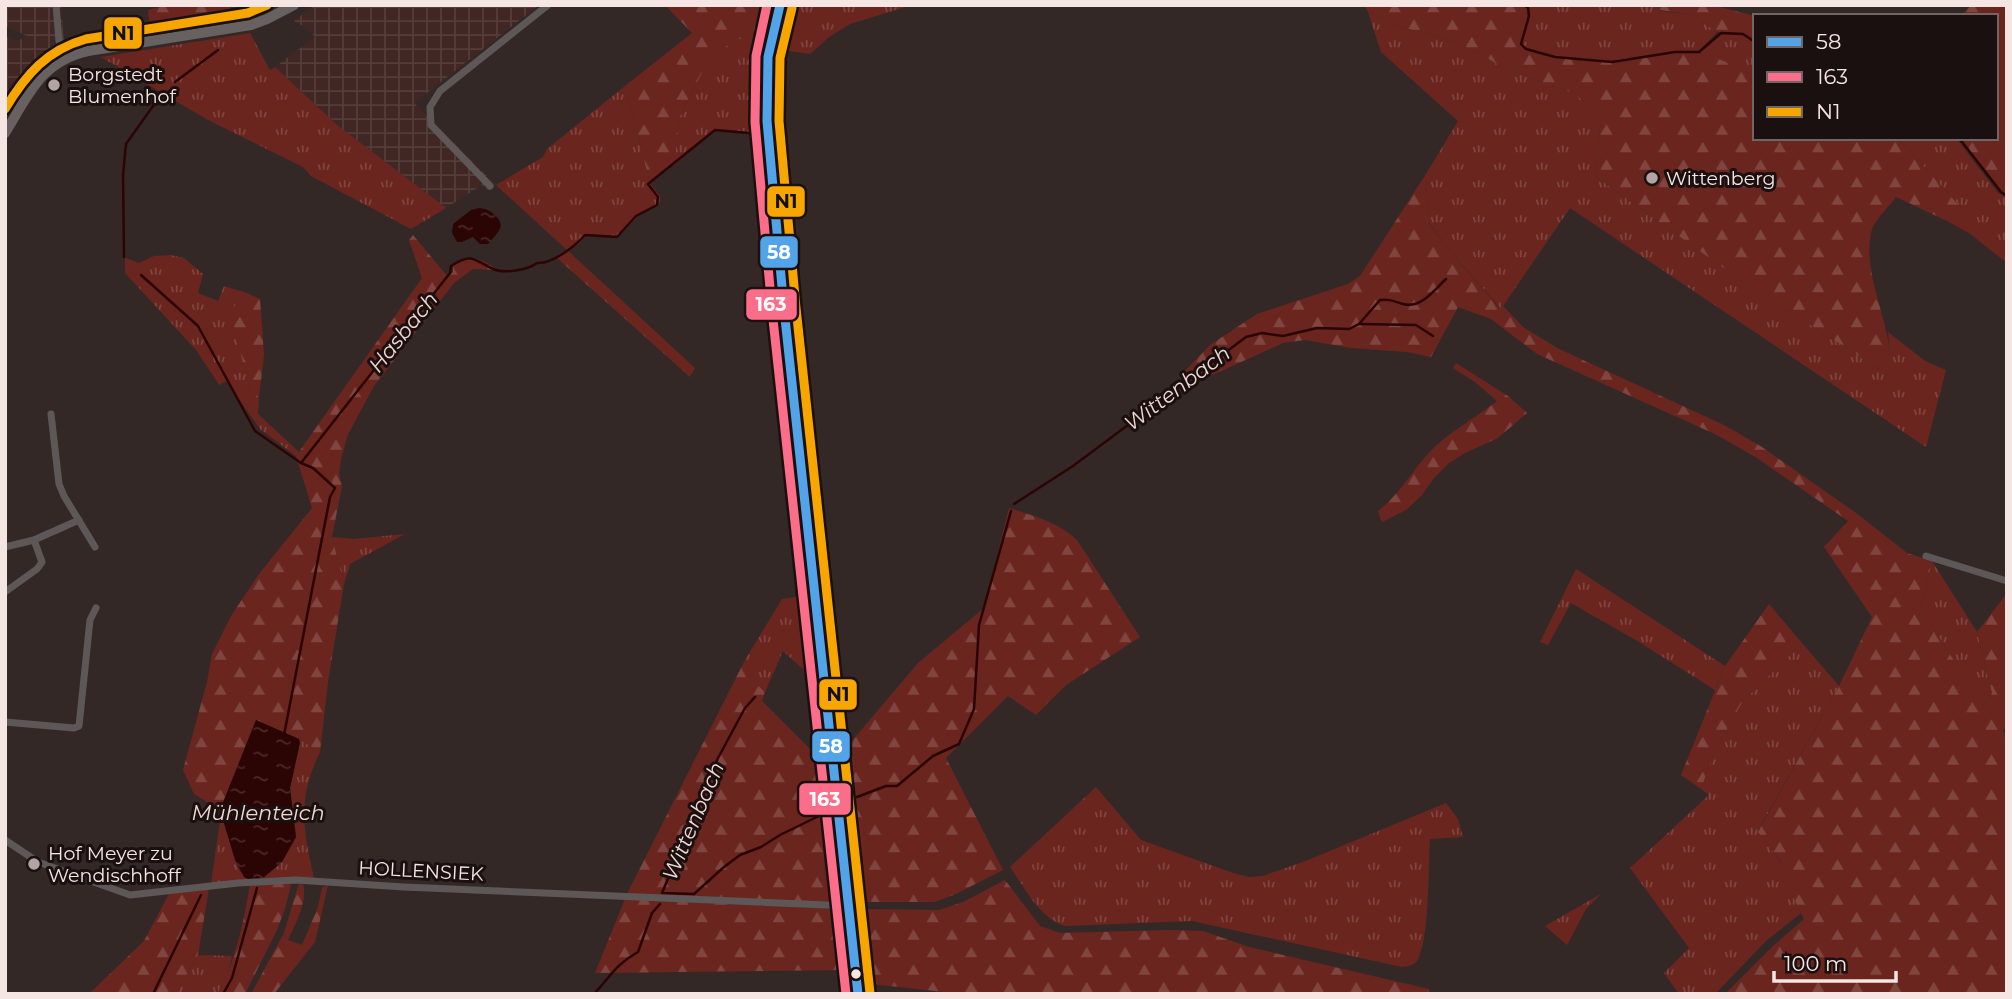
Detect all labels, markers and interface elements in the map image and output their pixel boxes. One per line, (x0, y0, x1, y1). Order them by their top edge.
legend (1753, 14, 1998, 140)
line badge: N1 (103, 16, 143, 50)
text: N1 (112, 22, 134, 45)
text: 58 (1816, 29, 1841, 54)
place label: Borgstedt Blumenhof (68, 63, 177, 108)
text: 163 (1816, 64, 1848, 89)
marker: Borgstedt Blumenhof (46, 77, 62, 93)
text: N1 (1816, 99, 1841, 124)
place label: Wittenberg (1666, 167, 1776, 190)
marker: Wittenberg (1644, 170, 1660, 186)
line badge: N1 (766, 185, 806, 218)
text: N1 (775, 190, 797, 213)
line badge: 58 (759, 235, 799, 269)
text: 58 (767, 241, 791, 264)
water label: Hasbach (363, 287, 443, 377)
line badge: 163 (745, 288, 798, 321)
text: 163 (756, 293, 786, 316)
water label: Wittenbach (1119, 340, 1235, 436)
line badge: N1 (818, 678, 858, 711)
text: N1 (827, 683, 849, 706)
line badge: 58 (811, 730, 851, 763)
text: 58 (819, 735, 843, 758)
water label: Wittenbach (657, 758, 729, 884)
line badge: 163 (798, 782, 852, 816)
text: 163 (810, 788, 840, 811)
water label: Mühlenteich (191, 800, 325, 825)
place label: Hof Meyer zu Wendischhoff (48, 842, 182, 887)
marker: Hof Meyer zu Wendischhoff (26, 856, 42, 872)
street label: HOLLENSIEK (358, 856, 485, 886)
scale bar (1774, 940, 1896, 984)
text: 100 m (1784, 951, 1847, 976)
unlabelled marker (849, 967, 863, 981)

